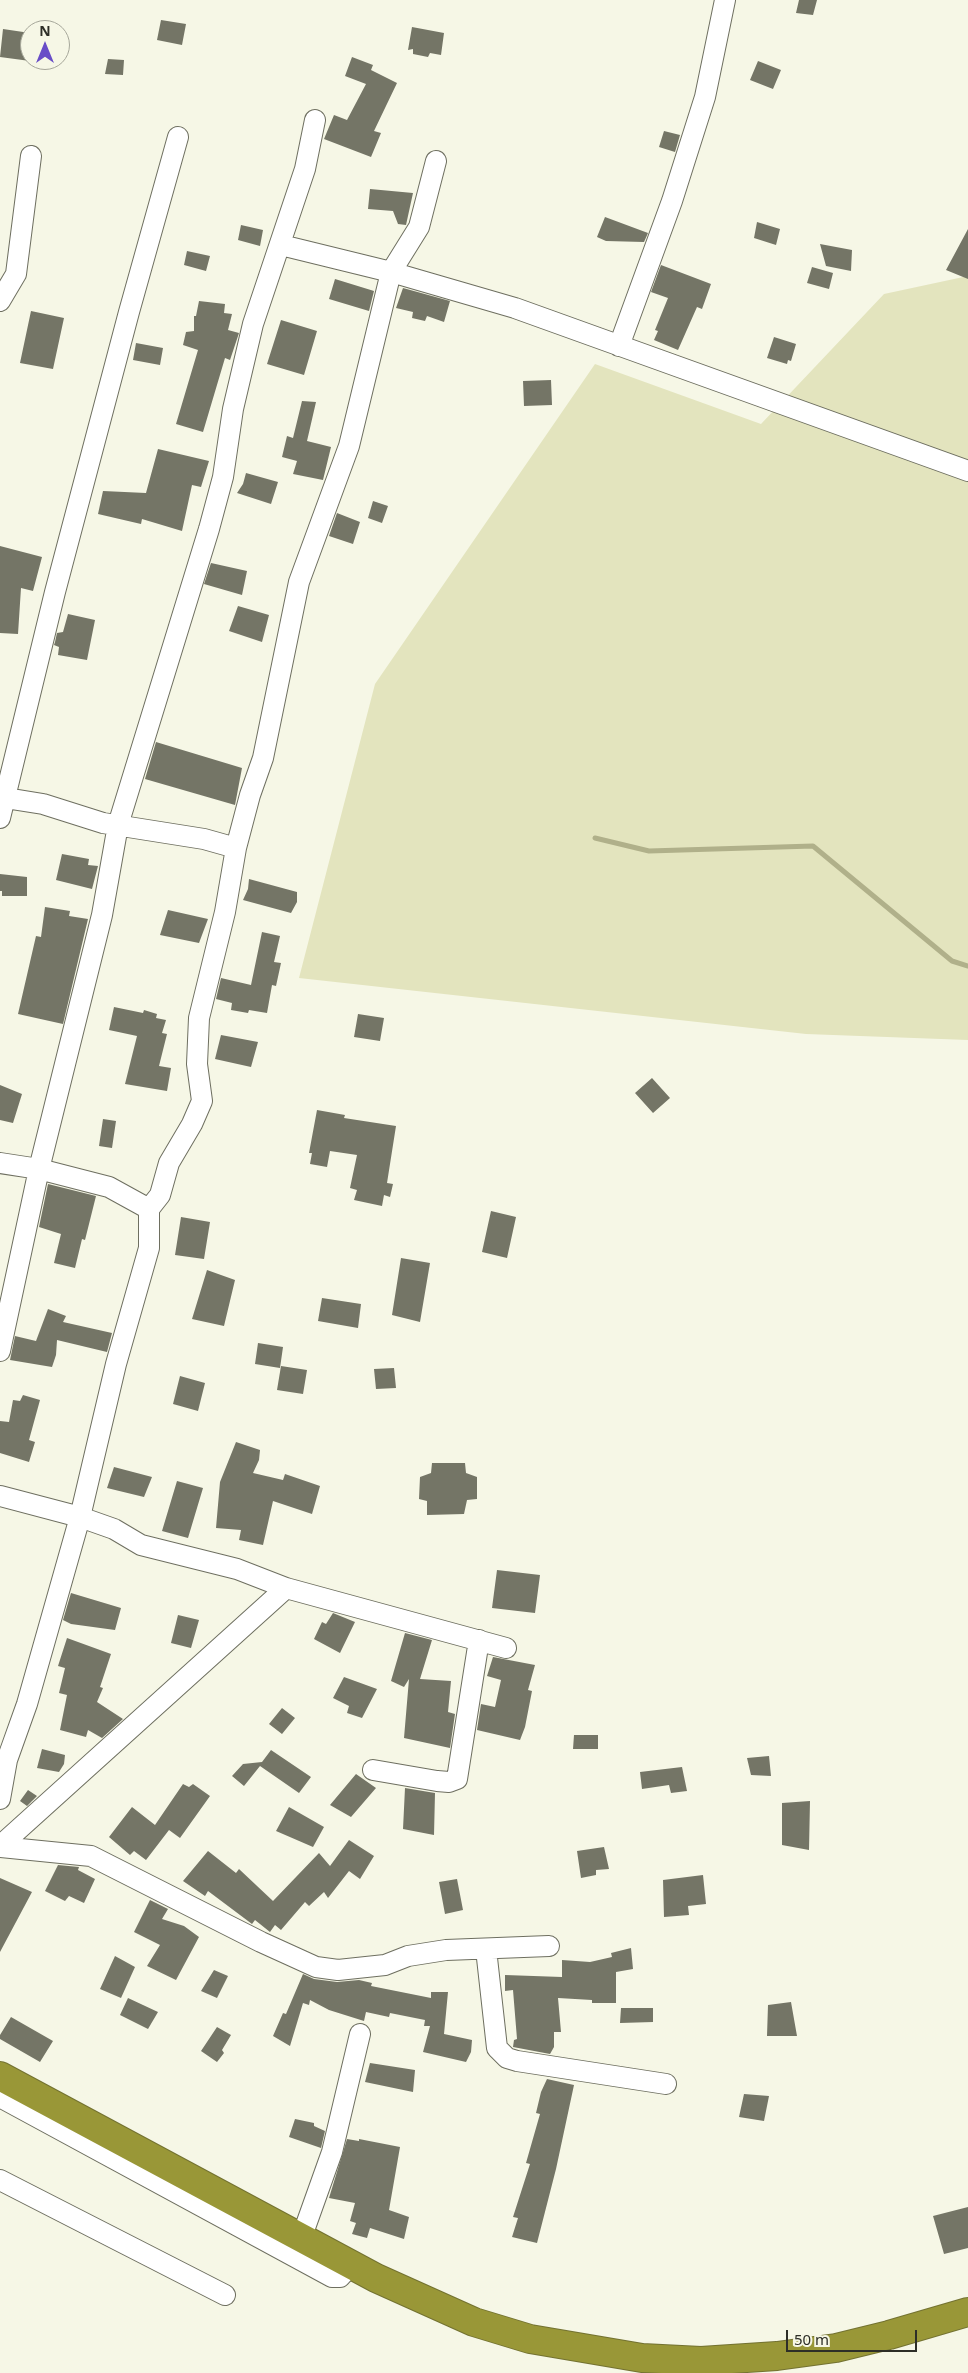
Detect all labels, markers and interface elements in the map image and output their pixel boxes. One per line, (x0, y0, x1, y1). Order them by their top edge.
north arrow (20, 20, 70, 70)
text: N (39, 21, 51, 40)
scale bar (788, 2320, 919, 2352)
text: 50 m (794, 2329, 829, 2349)

